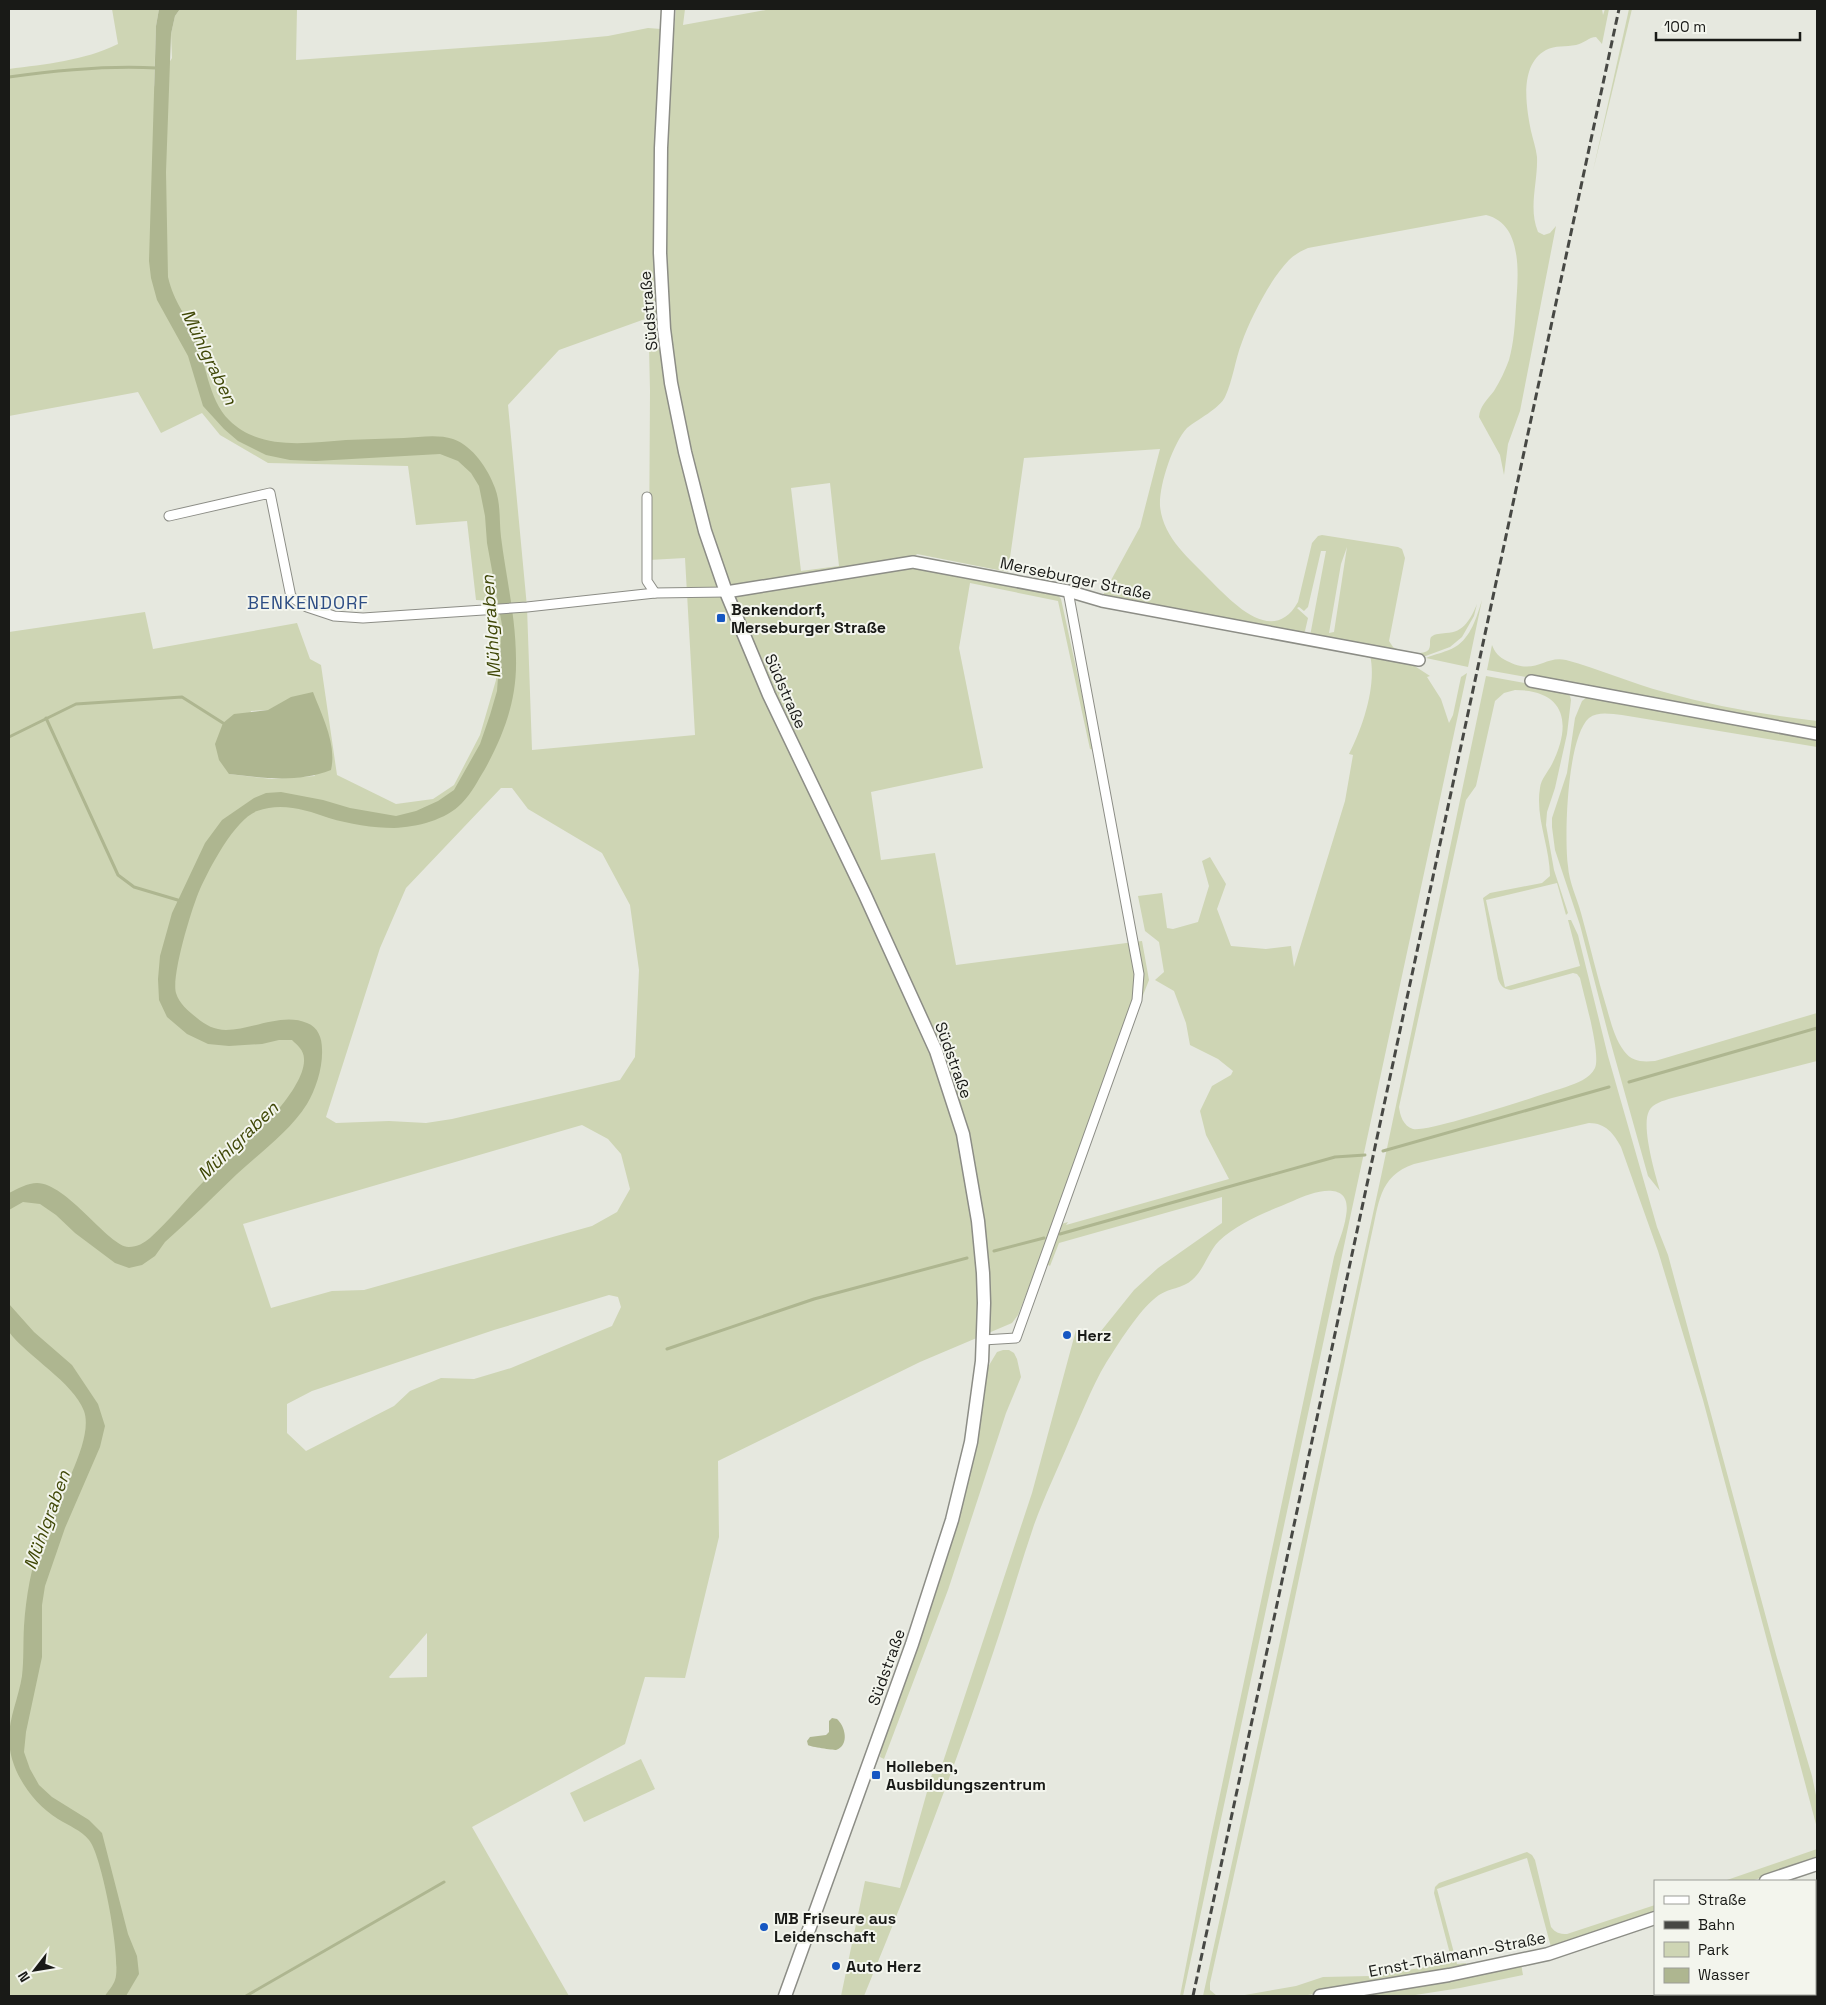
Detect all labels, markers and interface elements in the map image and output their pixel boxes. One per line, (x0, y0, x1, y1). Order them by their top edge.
scale bar (1656, 10, 1800, 42)
text: 100 m (1664, 17, 1706, 36)
street label: Südstraße (635, 270, 662, 352)
water label: Mühlgraben (176, 305, 243, 409)
street label: Merseburger Straße (998, 552, 1154, 605)
water label: Mühlgraben (475, 574, 506, 680)
district label: BENKENDORF (247, 591, 369, 614)
place label: Benkendorf, Merseburger Straße (731, 599, 886, 638)
marker: Benkendorf, Merseburger Straße (715, 612, 727, 624)
street label: Südstraße (760, 650, 811, 732)
street label: Südstraße (930, 1019, 977, 1101)
water label: Mühlgraben (192, 1096, 284, 1185)
place label: Herz (1077, 1325, 1111, 1346)
marker: Herz (1061, 1329, 1073, 1341)
water label: Mühlgraben (18, 1466, 75, 1572)
street label: Südstraße (863, 1626, 910, 1708)
place label: Holleben, Ausbildungszentrum (886, 1756, 1046, 1795)
marker: Holleben, Ausbildungszentrum (870, 1769, 882, 1781)
legend (1654, 1880, 1816, 1995)
text: Straße (1698, 1890, 1747, 1909)
place label: MB Friseure aus Leidenschaft (774, 1908, 896, 1947)
text: Bahn (1698, 1915, 1735, 1934)
marker: MB Friseure aus Leidenschaft (758, 1921, 770, 1933)
street label: Ernst-Thälmann-Straße (1367, 1927, 1547, 1982)
text: Park (1698, 1940, 1729, 1959)
north arrow (10, 1945, 60, 1995)
place label: Auto Herz (846, 1956, 921, 1977)
marker: Auto Herz (830, 1960, 842, 1972)
text: Wasser (1698, 1965, 1750, 1984)
text: N (14, 1968, 34, 1985)

